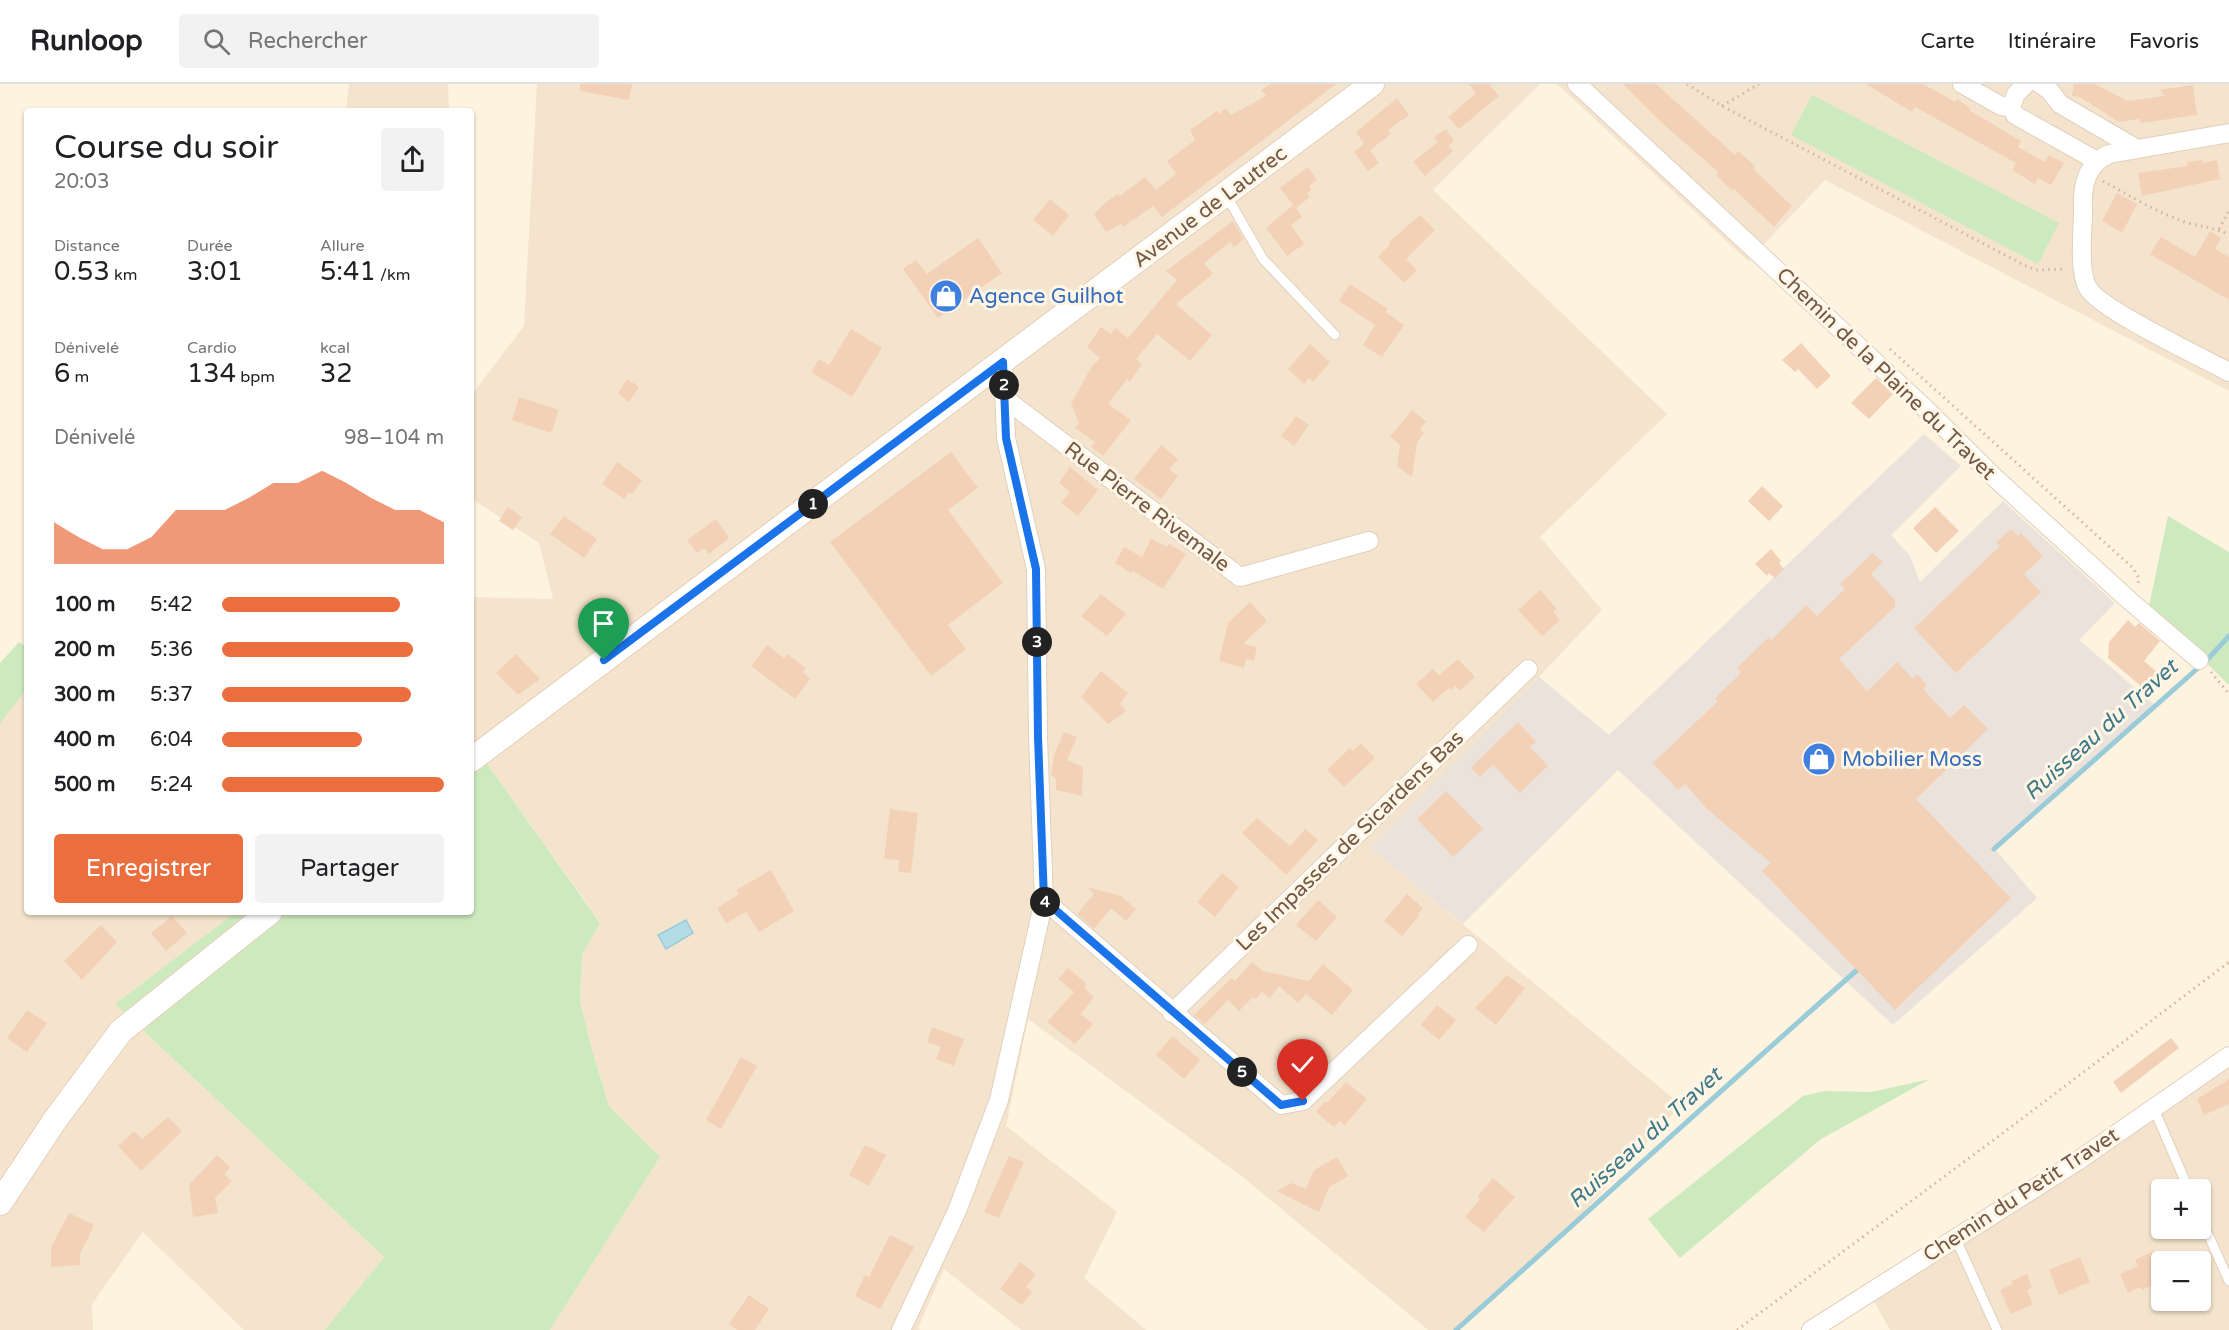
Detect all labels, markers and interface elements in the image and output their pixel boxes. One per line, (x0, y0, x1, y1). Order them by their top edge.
search box (179, 14, 599, 68)
text: Runloop (30, 24, 143, 58)
icon: search (200, 25, 233, 58)
text: Rechercher (248, 28, 368, 54)
text: Carte (1921, 29, 1975, 54)
text: Itinéraire (2008, 29, 2096, 54)
text: Favoris (2129, 29, 2199, 54)
text: Course du soir (54, 128, 279, 167)
button: share (381, 128, 444, 191)
street label: Avenue de Lautrec (1128, 141, 1292, 273)
text: 20:03 (54, 170, 109, 194)
text: Distance (54, 236, 120, 256)
text: Durée (187, 236, 233, 256)
text: Allure (320, 236, 365, 256)
text: 0.53 (54, 256, 110, 287)
text: 3:01 (187, 256, 243, 287)
text: 5:41 (320, 256, 376, 287)
street label: Chemin de la Plaine du Travet (1771, 263, 2001, 485)
text: km (110, 265, 137, 285)
text: /km (376, 265, 410, 285)
shop icon: Agence Guilhot (928, 278, 964, 314)
place label: Agence Guilhot (969, 284, 1123, 309)
text: Dénivelé (54, 338, 119, 358)
text: Cardio (187, 338, 237, 358)
text: kcal (320, 338, 350, 358)
text: 6 (54, 358, 70, 389)
text: 134 (187, 358, 236, 389)
text: 32 (320, 358, 353, 389)
text: m (70, 367, 89, 387)
text: bpm (236, 367, 275, 387)
pin: 2 (989, 370, 1019, 400)
text: 2 (999, 375, 1009, 395)
text: Dénivelé (54, 426, 135, 450)
text: 98–104 m (344, 426, 444, 450)
street label: Rue Pierre Rivemale (1059, 437, 1235, 577)
pin: 1 (798, 489, 828, 519)
text: 1 (808, 494, 818, 514)
text: 100 m (54, 593, 115, 617)
text: 5:42 (150, 593, 193, 617)
pin (578, 598, 629, 660)
icon: arrive (587, 607, 620, 640)
pin: 3 (1022, 627, 1052, 657)
text: 3 (1032, 632, 1042, 652)
text: 200 m (54, 638, 115, 662)
text: 5:36 (150, 638, 193, 662)
water label: Ruisseau du Travet (2019, 653, 2185, 806)
text: 300 m (54, 683, 115, 707)
text: 5:37 (150, 683, 193, 707)
street label: Les Impasses de Sicardens Bas (1231, 726, 1469, 956)
text: 400 m (54, 728, 115, 752)
text: 6:04 (150, 728, 193, 752)
shop icon: Mobilier Moss (1801, 741, 1837, 777)
place label: Mobilier Moss (1842, 747, 1982, 772)
text: 500 m (54, 773, 115, 797)
text: 5:24 (150, 773, 193, 797)
button: Enregistrer (54, 834, 243, 903)
button: Partager (255, 834, 444, 903)
pin: 4 (1030, 887, 1060, 917)
text: 4 (1040, 892, 1050, 912)
pin (1277, 1039, 1328, 1101)
icon: check (1286, 1048, 1319, 1081)
pin: 5 (1227, 1057, 1257, 1087)
water label: Ruisseau du Travet (1563, 1061, 1729, 1214)
text: 5 (1237, 1062, 1247, 1082)
street label: Chemin du Petit Travet (1919, 1122, 2123, 1268)
map controls (2151, 1179, 2211, 1311)
button: + (2151, 1179, 2211, 1239)
button: − (2151, 1251, 2211, 1311)

